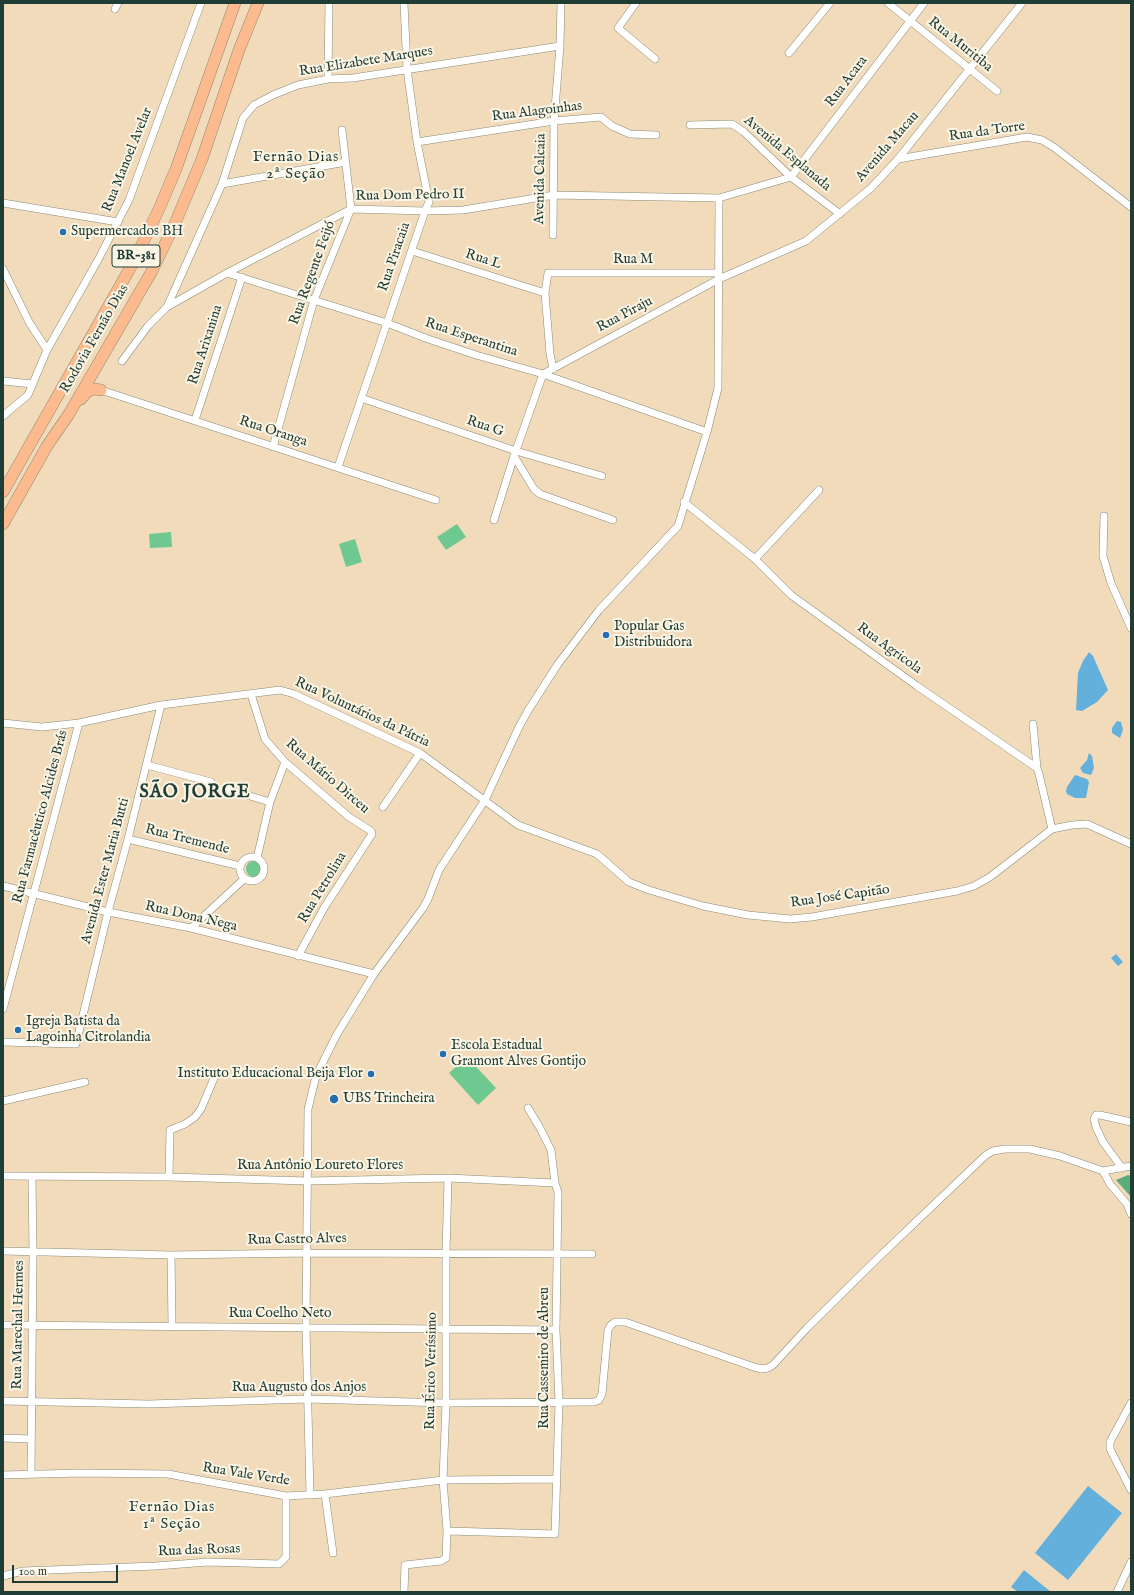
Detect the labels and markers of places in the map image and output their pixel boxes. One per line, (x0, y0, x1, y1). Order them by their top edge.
place label: Supermercados BH (71, 224, 183, 240)
marker: Supermercados BH (58, 227, 68, 237)
place label: Popular Gas Distribuidora (614, 619, 692, 652)
marker: Popular Gas Distribuidora (601, 630, 611, 640)
place label: Igreja Batista da Lagoinha Citrolandia (26, 1014, 151, 1046)
marker: Igreja Batista da Lagoinha Citrolandia (13, 1025, 23, 1035)
place label: Escola Estadual Gramont Alves Gontijo (451, 1038, 586, 1070)
marker: Escola Estadual Gramont Alves Gontijo (438, 1049, 448, 1059)
place label: Instituto Educacional Beija Flor (178, 1066, 363, 1082)
marker: Instituto Educacional Beija Flor (366, 1069, 376, 1079)
place label: UBS Trincheira (343, 1091, 435, 1107)
marker: UBS Trincheira (328, 1093, 340, 1105)

